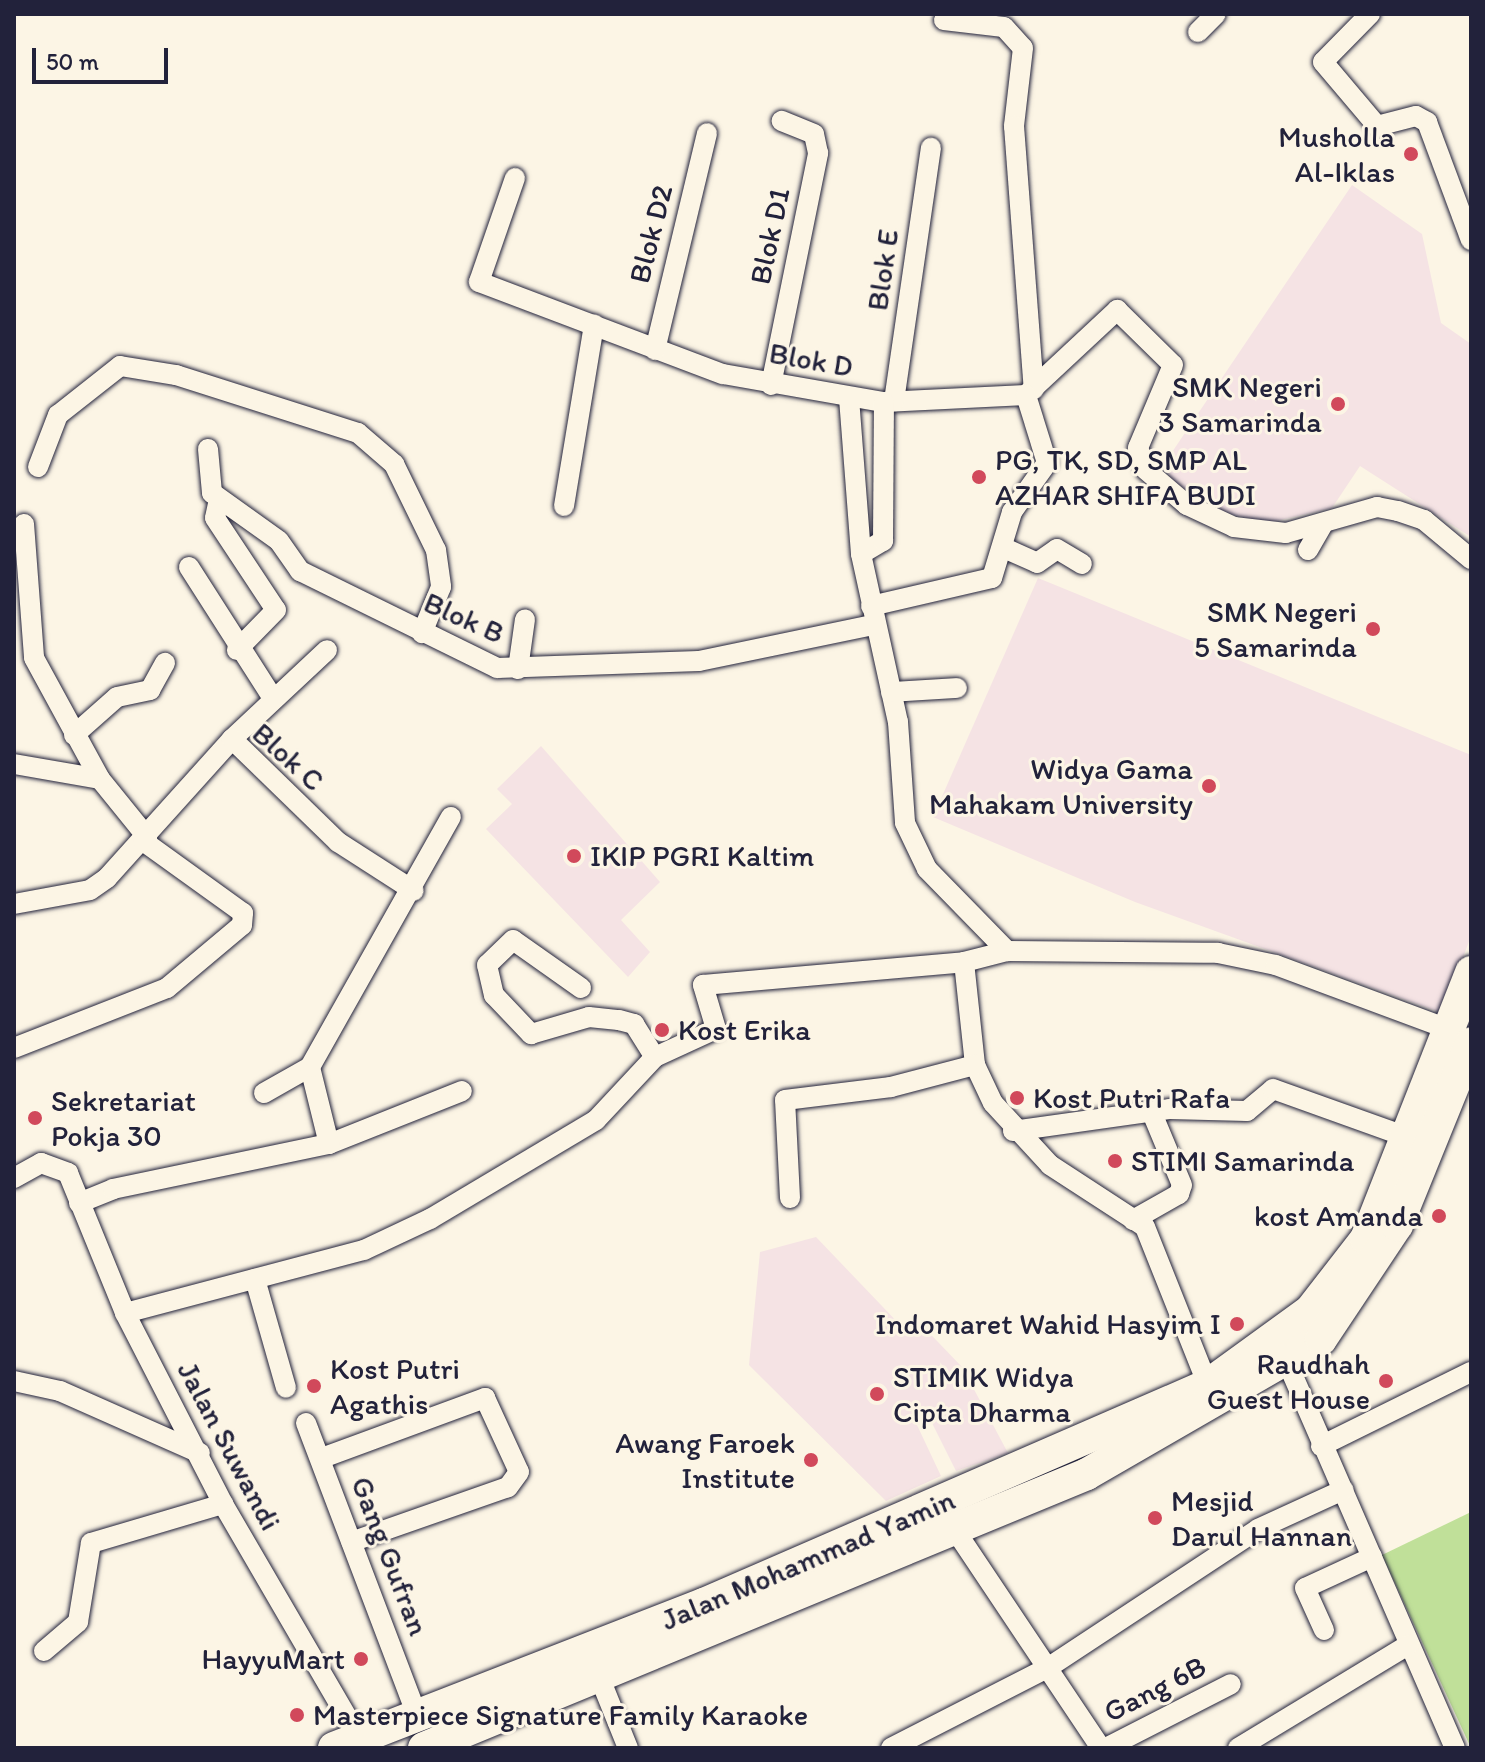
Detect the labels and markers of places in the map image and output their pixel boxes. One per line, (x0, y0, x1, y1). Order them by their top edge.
place label: Musholla Al-Iklas (1278, 119, 1395, 190)
marker: Musholla Al-Iklas (1402, 145, 1420, 163)
place label: SMK Negeri 3 Samarinda (1158, 369, 1322, 440)
marker: SMK Negeri 3 Samarinda (1329, 395, 1347, 413)
place label: PG, TK, SD, SMP AL AZHAR SHIFA BUDI (995, 442, 1253, 512)
marker: PG, TK, SD, SMP AL AZHAR SHIFA BUDI (970, 468, 988, 486)
place label: SMK Negeri 5 Samarinda (1194, 594, 1357, 664)
marker: SMK Negeri 5 Samarinda (1364, 620, 1382, 638)
place label: Widya Gama Mahakam University (929, 751, 1193, 822)
marker: Widya Gama Mahakam University (1200, 777, 1218, 795)
place label: IKIP PGRI Kaltim (590, 838, 814, 874)
marker: IKIP PGRI Kaltim (565, 847, 583, 865)
place label: Kost Erika (678, 1012, 810, 1048)
marker: Kost Erika (653, 1021, 671, 1039)
place label: Kost Putri Rafa (1033, 1080, 1229, 1116)
place label: Sekretariat Pokja 30 (51, 1083, 196, 1154)
marker: Kost Putri Rafa (1008, 1089, 1026, 1107)
marker: Sekretariat Pokja 30 (26, 1109, 44, 1127)
place label: STIMI Samarinda (1131, 1143, 1354, 1179)
marker: STIMI Samarinda (1106, 1152, 1124, 1170)
place label: kost Amanda (1254, 1198, 1423, 1234)
marker: kost Amanda (1430, 1207, 1448, 1225)
place label: Indomaret Wahid Hasyim I (876, 1306, 1221, 1342)
marker: Indomaret Wahid Hasyim I (1228, 1315, 1246, 1333)
place label: Raudhah Guest House (1207, 1346, 1370, 1416)
place label: Kost Putri Agathis (330, 1351, 460, 1422)
place label: STIMIK Widya Cipta Dharma (893, 1359, 1074, 1430)
marker: Raudhah Guest House (1377, 1372, 1395, 1390)
marker: Kost Putri Agathis (305, 1377, 323, 1395)
marker: STIMIK Widya Cipta Dharma (868, 1385, 886, 1403)
place label: Awang Faroek Institute (615, 1425, 795, 1496)
marker: Awang Faroek Institute (802, 1451, 820, 1469)
place label: Mesjid Darul Hannan (1171, 1483, 1351, 1554)
marker: Mesjid Darul Hannan (1146, 1509, 1164, 1527)
place label: HayyuMart (201, 1641, 345, 1677)
marker: HayyuMart (352, 1650, 370, 1668)
place label: Masterpiece Signature Family Karaoke (313, 1697, 806, 1733)
marker: Masterpiece Signature Family Karaoke (288, 1706, 306, 1724)

